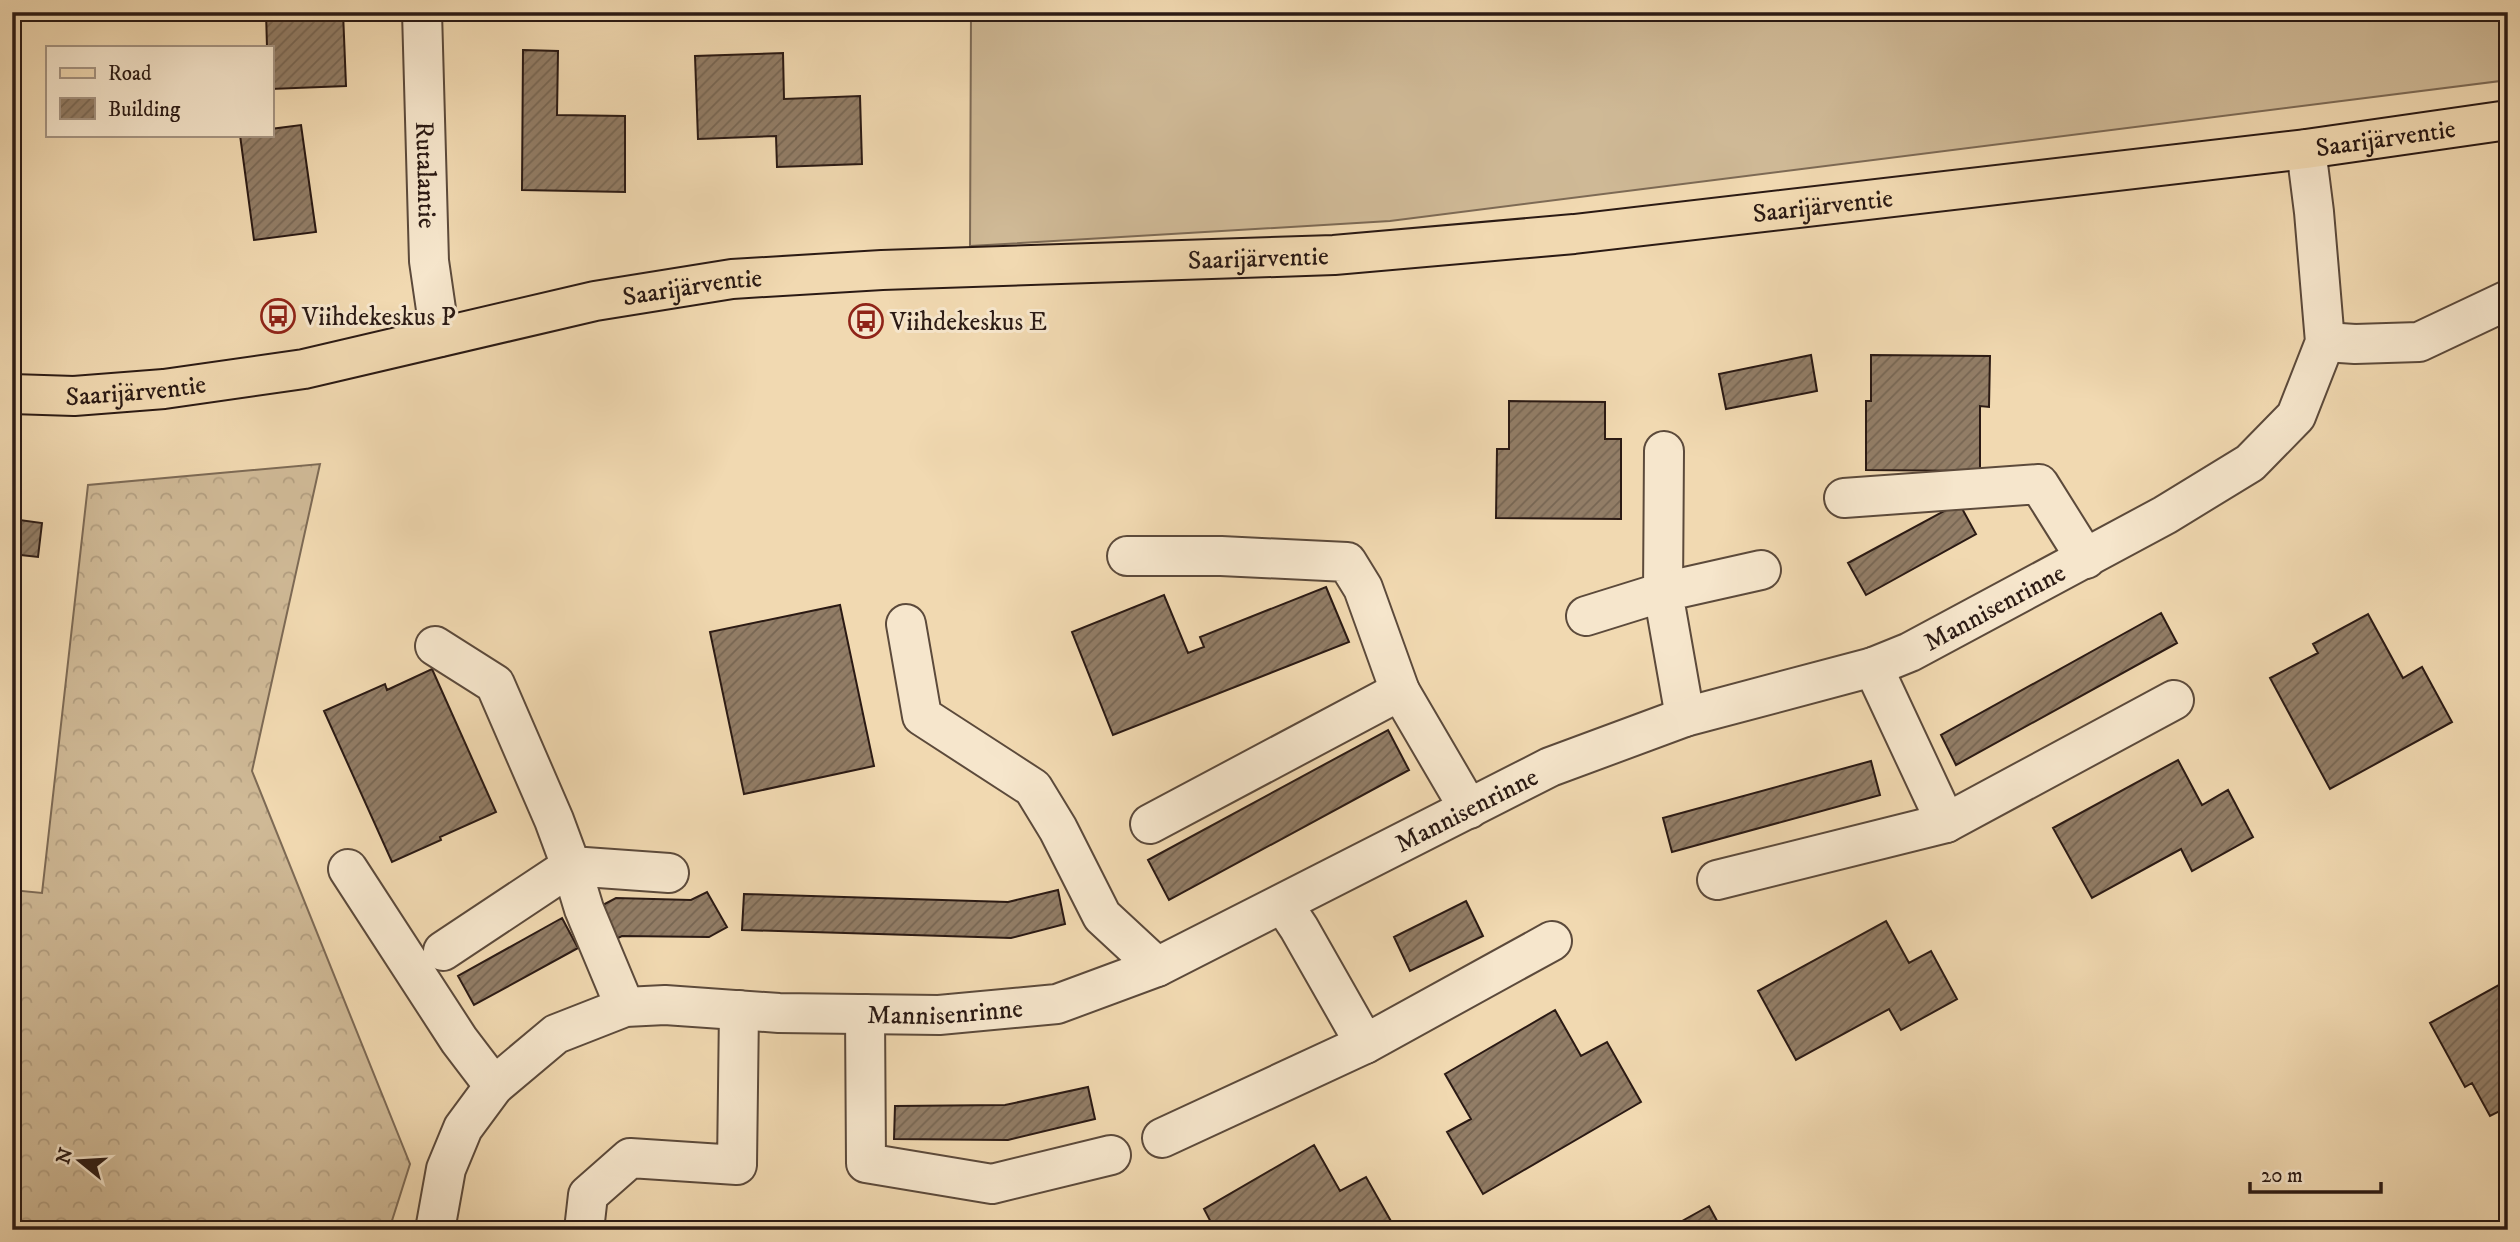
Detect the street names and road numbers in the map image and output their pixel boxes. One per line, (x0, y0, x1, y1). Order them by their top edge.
street label: Saarijärventie (2314, 113, 2458, 165)
street label: Rutalantie (407, 121, 443, 229)
street label: Saarijärventie (1751, 182, 1895, 231)
street label: Saarijärventie (1187, 240, 1329, 278)
street label: Saarijärventie (620, 262, 763, 314)
street label: Saarijärventie (65, 368, 208, 414)
street label: Mannisenrinne (1918, 557, 2071, 660)
street label: Mannisenrinne (1390, 761, 1544, 861)
street label: Mannisenrinne (867, 992, 1024, 1033)

